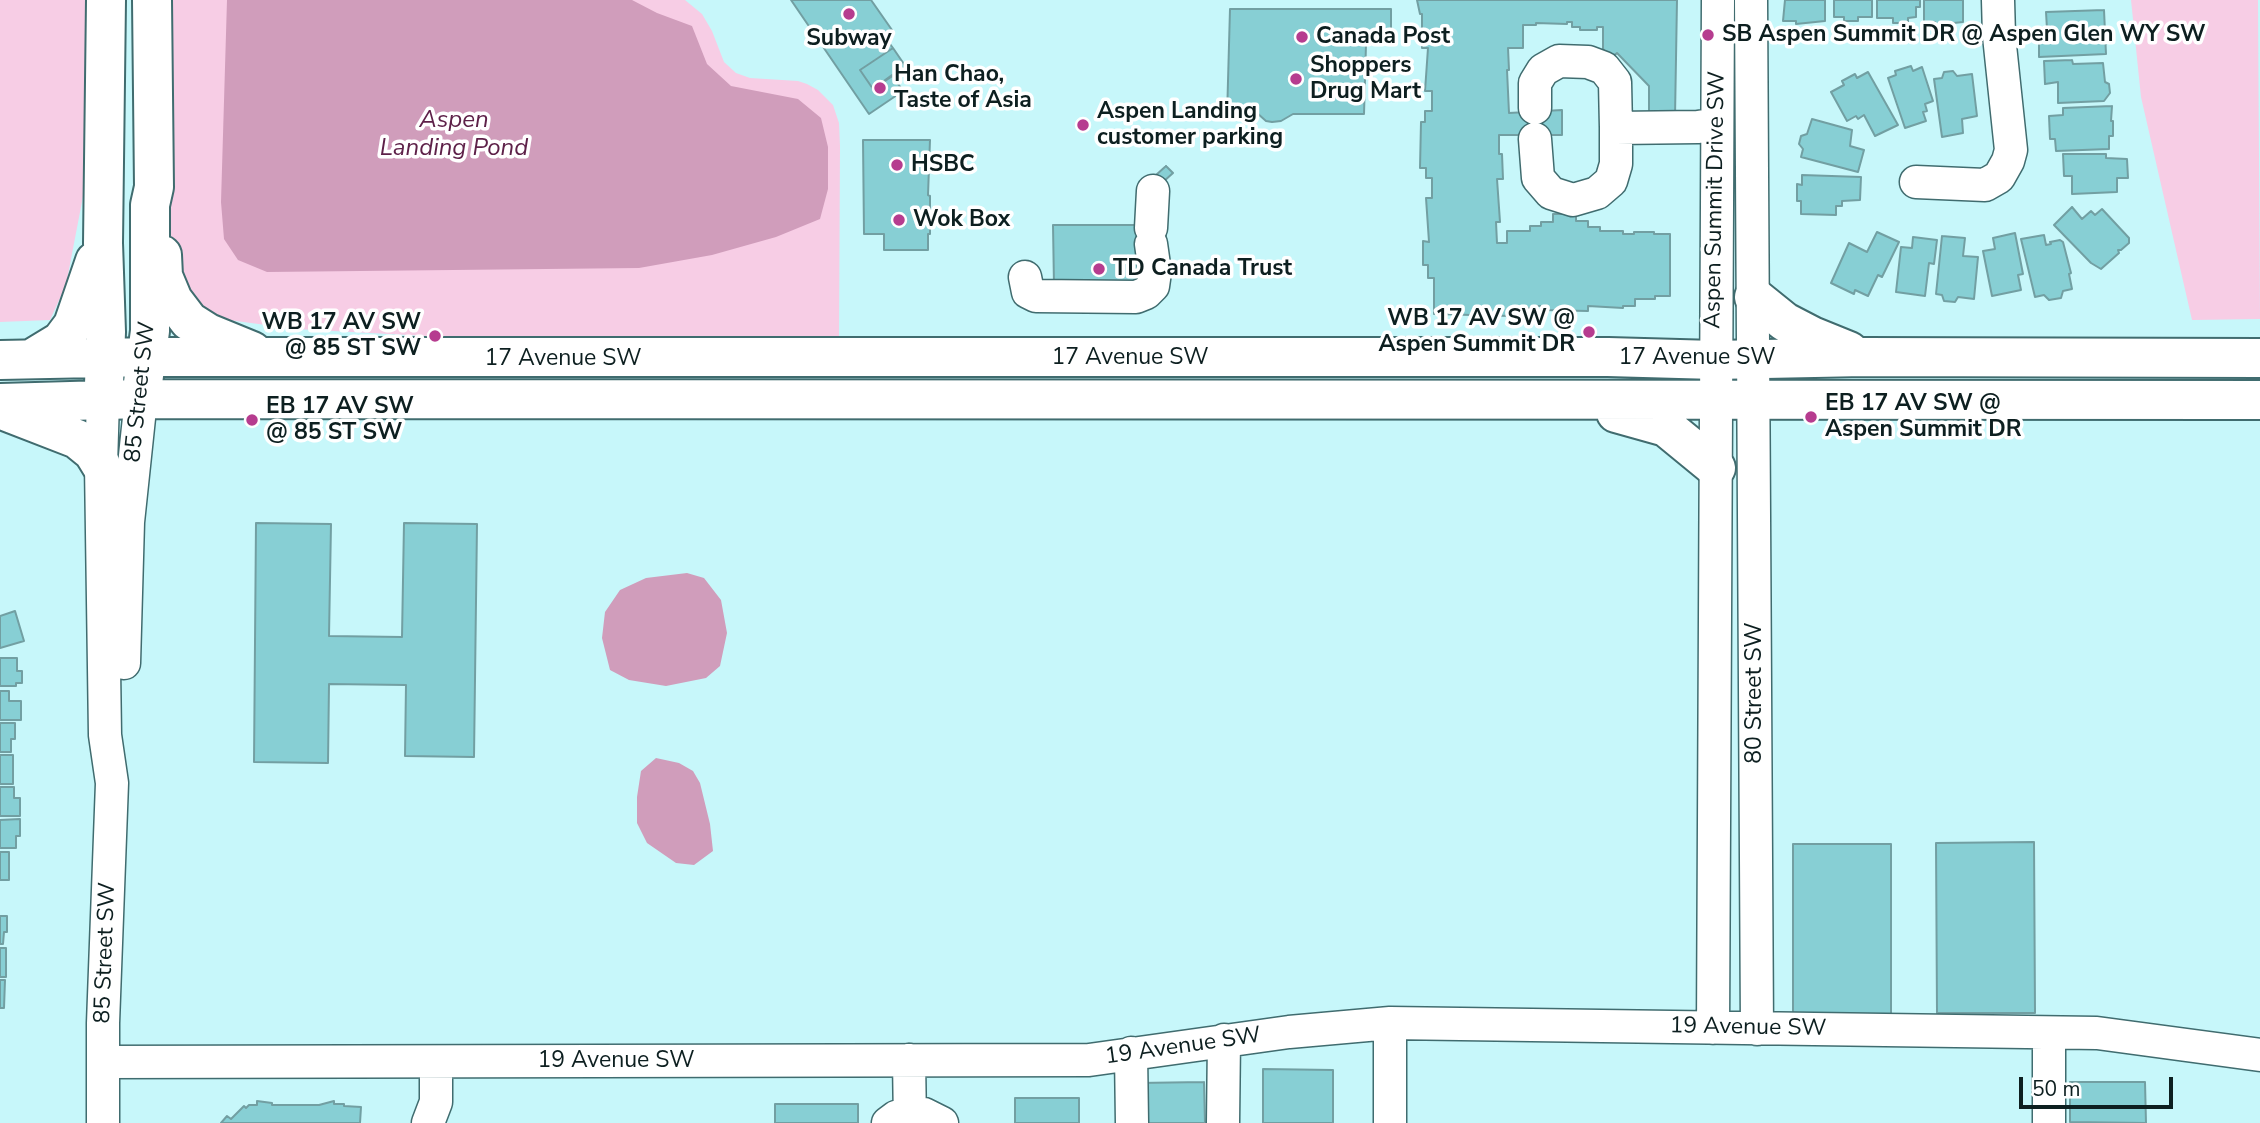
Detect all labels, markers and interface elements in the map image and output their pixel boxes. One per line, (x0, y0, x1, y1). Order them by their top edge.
marker: Subway (841, 6, 857, 22)
place label: SB Aspen Summit DR @ Aspen Glen WY SW (1722, 21, 2206, 49)
place label: Canada Post (1316, 23, 1450, 51)
place label: Subway (806, 25, 892, 53)
marker: SB Aspen Summit DR @ Aspen Glen WY SW (1700, 27, 1716, 43)
marker: Canada Post (1294, 29, 1310, 45)
place label: Shoppers Drug Mart (1310, 52, 1421, 106)
place label: Han Chao, Taste of Asia (894, 61, 1032, 115)
marker: Shoppers Drug Mart (1288, 71, 1304, 87)
street label: Aspen Summit Drive SW (1700, 71, 1732, 329)
marker: Han Chao, Taste of Asia (872, 80, 888, 96)
place label: Aspen Landing customer parking (1097, 98, 1283, 152)
water label: Aspen Landing Pond (380, 107, 528, 163)
marker: Aspen Landing customer parking (1075, 117, 1091, 133)
place label: HSBC (911, 151, 975, 179)
marker: HSBC (889, 157, 905, 173)
place label: Wok Box (913, 206, 1010, 234)
marker: Wok Box (891, 212, 907, 228)
place label: TD Canada Trust (1113, 255, 1292, 283)
marker: TD Canada Trust (1091, 261, 1107, 277)
place label: WB 17 AV SW @ Aspen Summit DR (1379, 305, 1575, 359)
place label: WB 17 AV SW @ 85 ST SW (261, 309, 421, 363)
street label: 85 Street SW (120, 320, 162, 464)
marker: WB 17 AV SW @ Aspen Summit DR (1581, 324, 1597, 340)
marker: WB 17 AV SW @ 85 ST SW (427, 328, 443, 344)
street label: 17 Avenue SW (1052, 344, 1208, 372)
street label: 17 Avenue SW (1619, 344, 1775, 372)
street label: 17 Avenue SW (485, 345, 641, 373)
place label: EB 17 AV SW @ Aspen Summit DR (1825, 390, 2021, 444)
place label: EB 17 AV SW @ 85 ST SW (266, 393, 414, 447)
marker: EB 17 AV SW @ Aspen Summit DR (1803, 409, 1819, 425)
marker: EB 17 AV SW @ 85 ST SW (244, 412, 260, 428)
street label: 80 Street SW (1741, 622, 1769, 764)
street label: 85 Street SW (90, 882, 122, 1024)
street label: 19 Avenue SW (1669, 1013, 1827, 1043)
street label: 19 Avenue SW (1103, 1022, 1263, 1072)
street label: 19 Avenue SW (538, 1047, 694, 1075)
scale bar (2022, 1064, 2176, 1108)
text: 50 m (2032, 1075, 2081, 1103)

